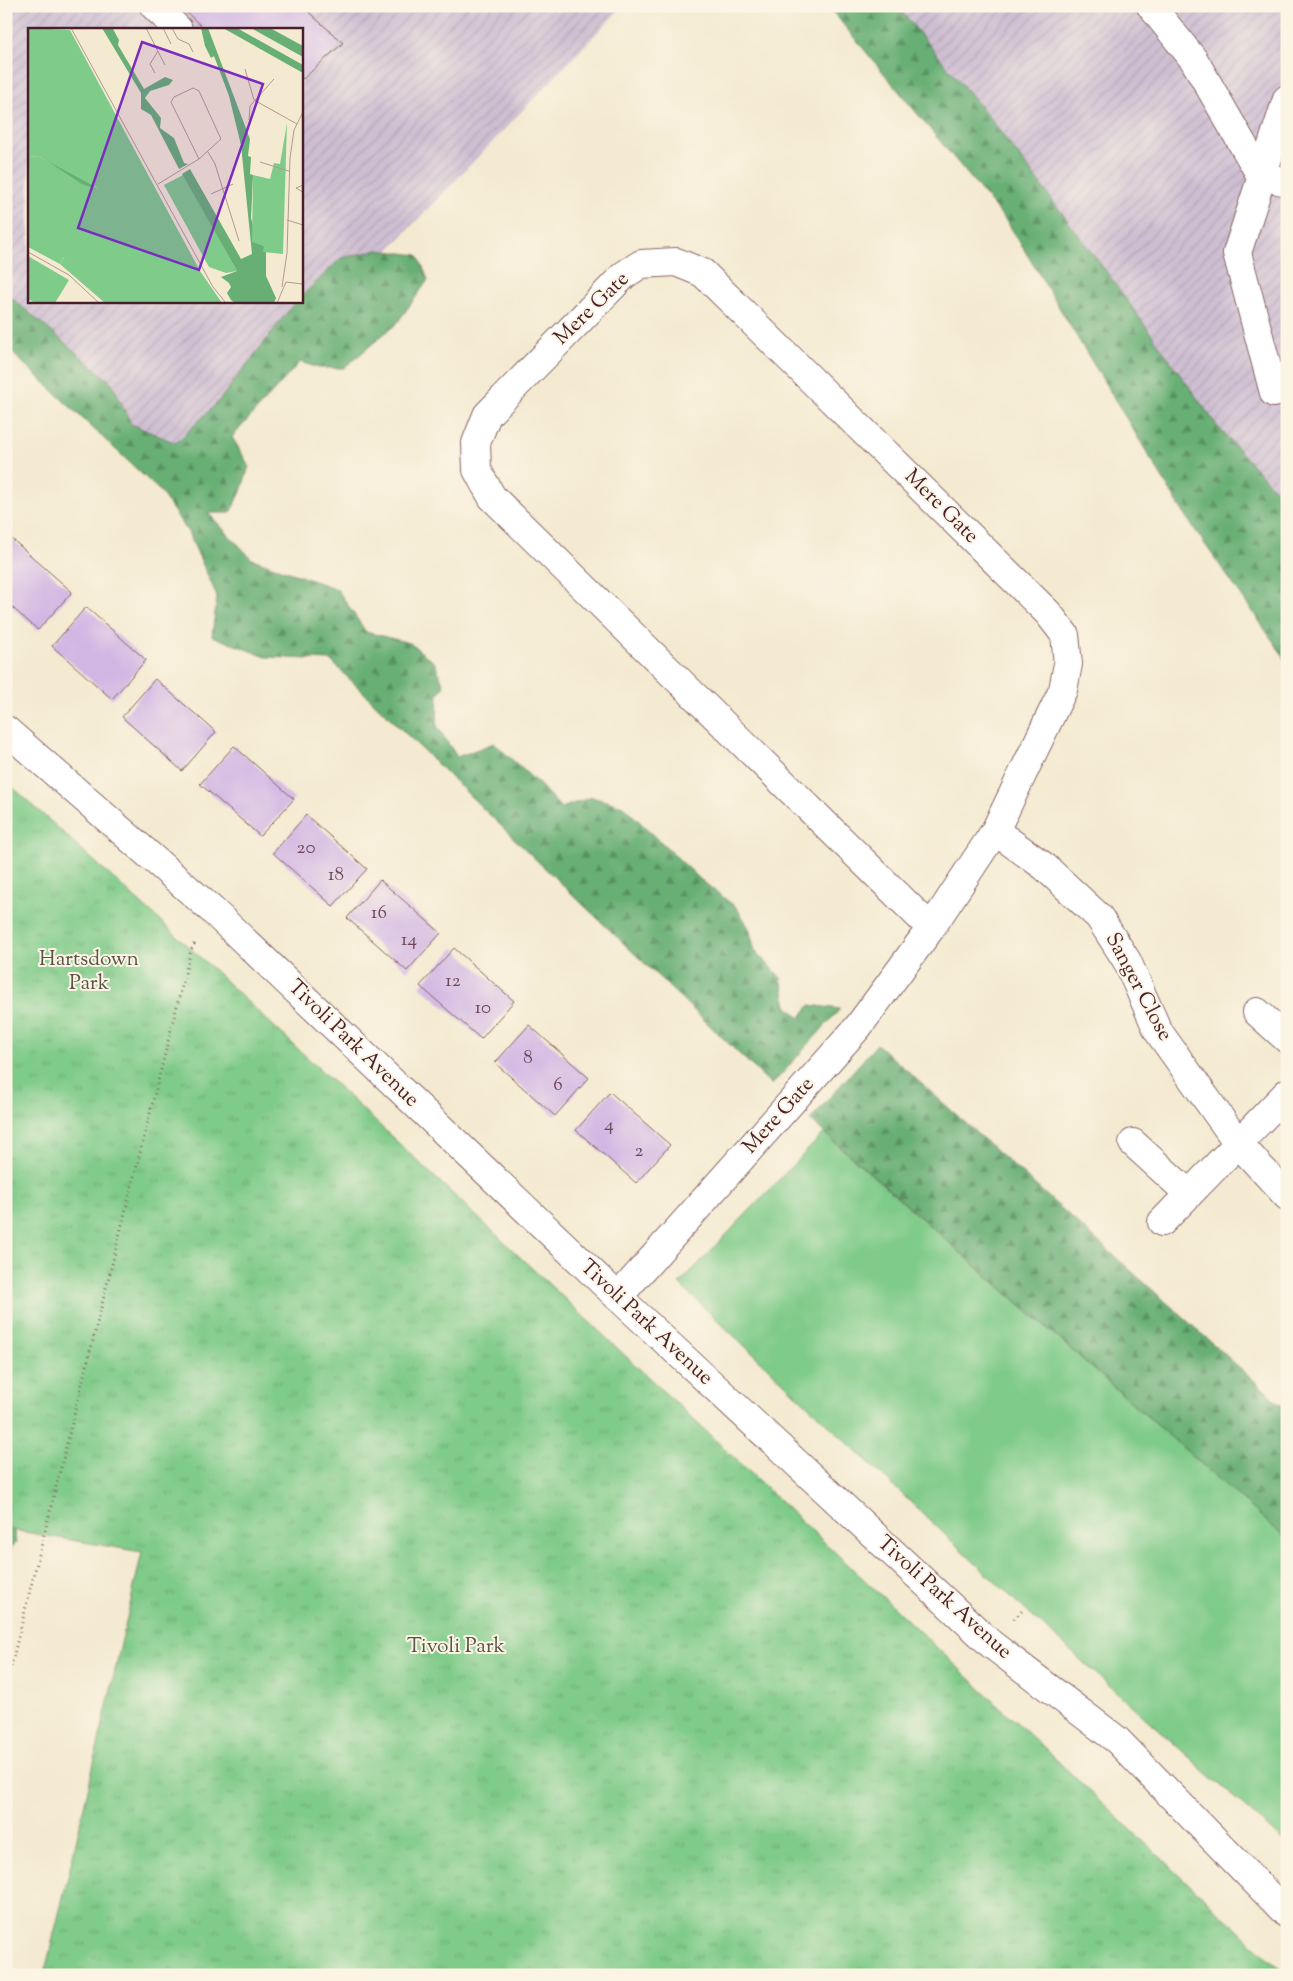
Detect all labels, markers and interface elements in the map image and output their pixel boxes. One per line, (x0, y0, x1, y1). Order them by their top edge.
inset map (28, 28, 302, 302)
street label: Mere Gate (548, 265, 636, 353)
street label: Mere Gate (897, 463, 985, 551)
house number: 20 (297, 835, 315, 862)
house number: 18 (328, 862, 344, 889)
house number: 16 (371, 900, 387, 927)
house number: 14 (401, 927, 417, 954)
street label: Sanger Close (1097, 928, 1179, 1046)
park label: Hartsdown Park (39, 945, 139, 999)
house number: 12 (445, 968, 461, 995)
street label: Tivoli Park Avenue (281, 973, 425, 1115)
house number: 10 (475, 995, 491, 1022)
house number: 8 (523, 1045, 533, 1072)
street label: Mere Gate (736, 1071, 822, 1161)
house number: 6 (553, 1072, 563, 1099)
house number: 4 (604, 1112, 614, 1139)
house number: 2 (635, 1138, 644, 1165)
street label: Tivoli Park Avenue (573, 1253, 719, 1393)
street label: Tivoli Park Avenue (870, 1529, 1018, 1667)
park label: Tivoli Park (407, 1632, 505, 1662)

